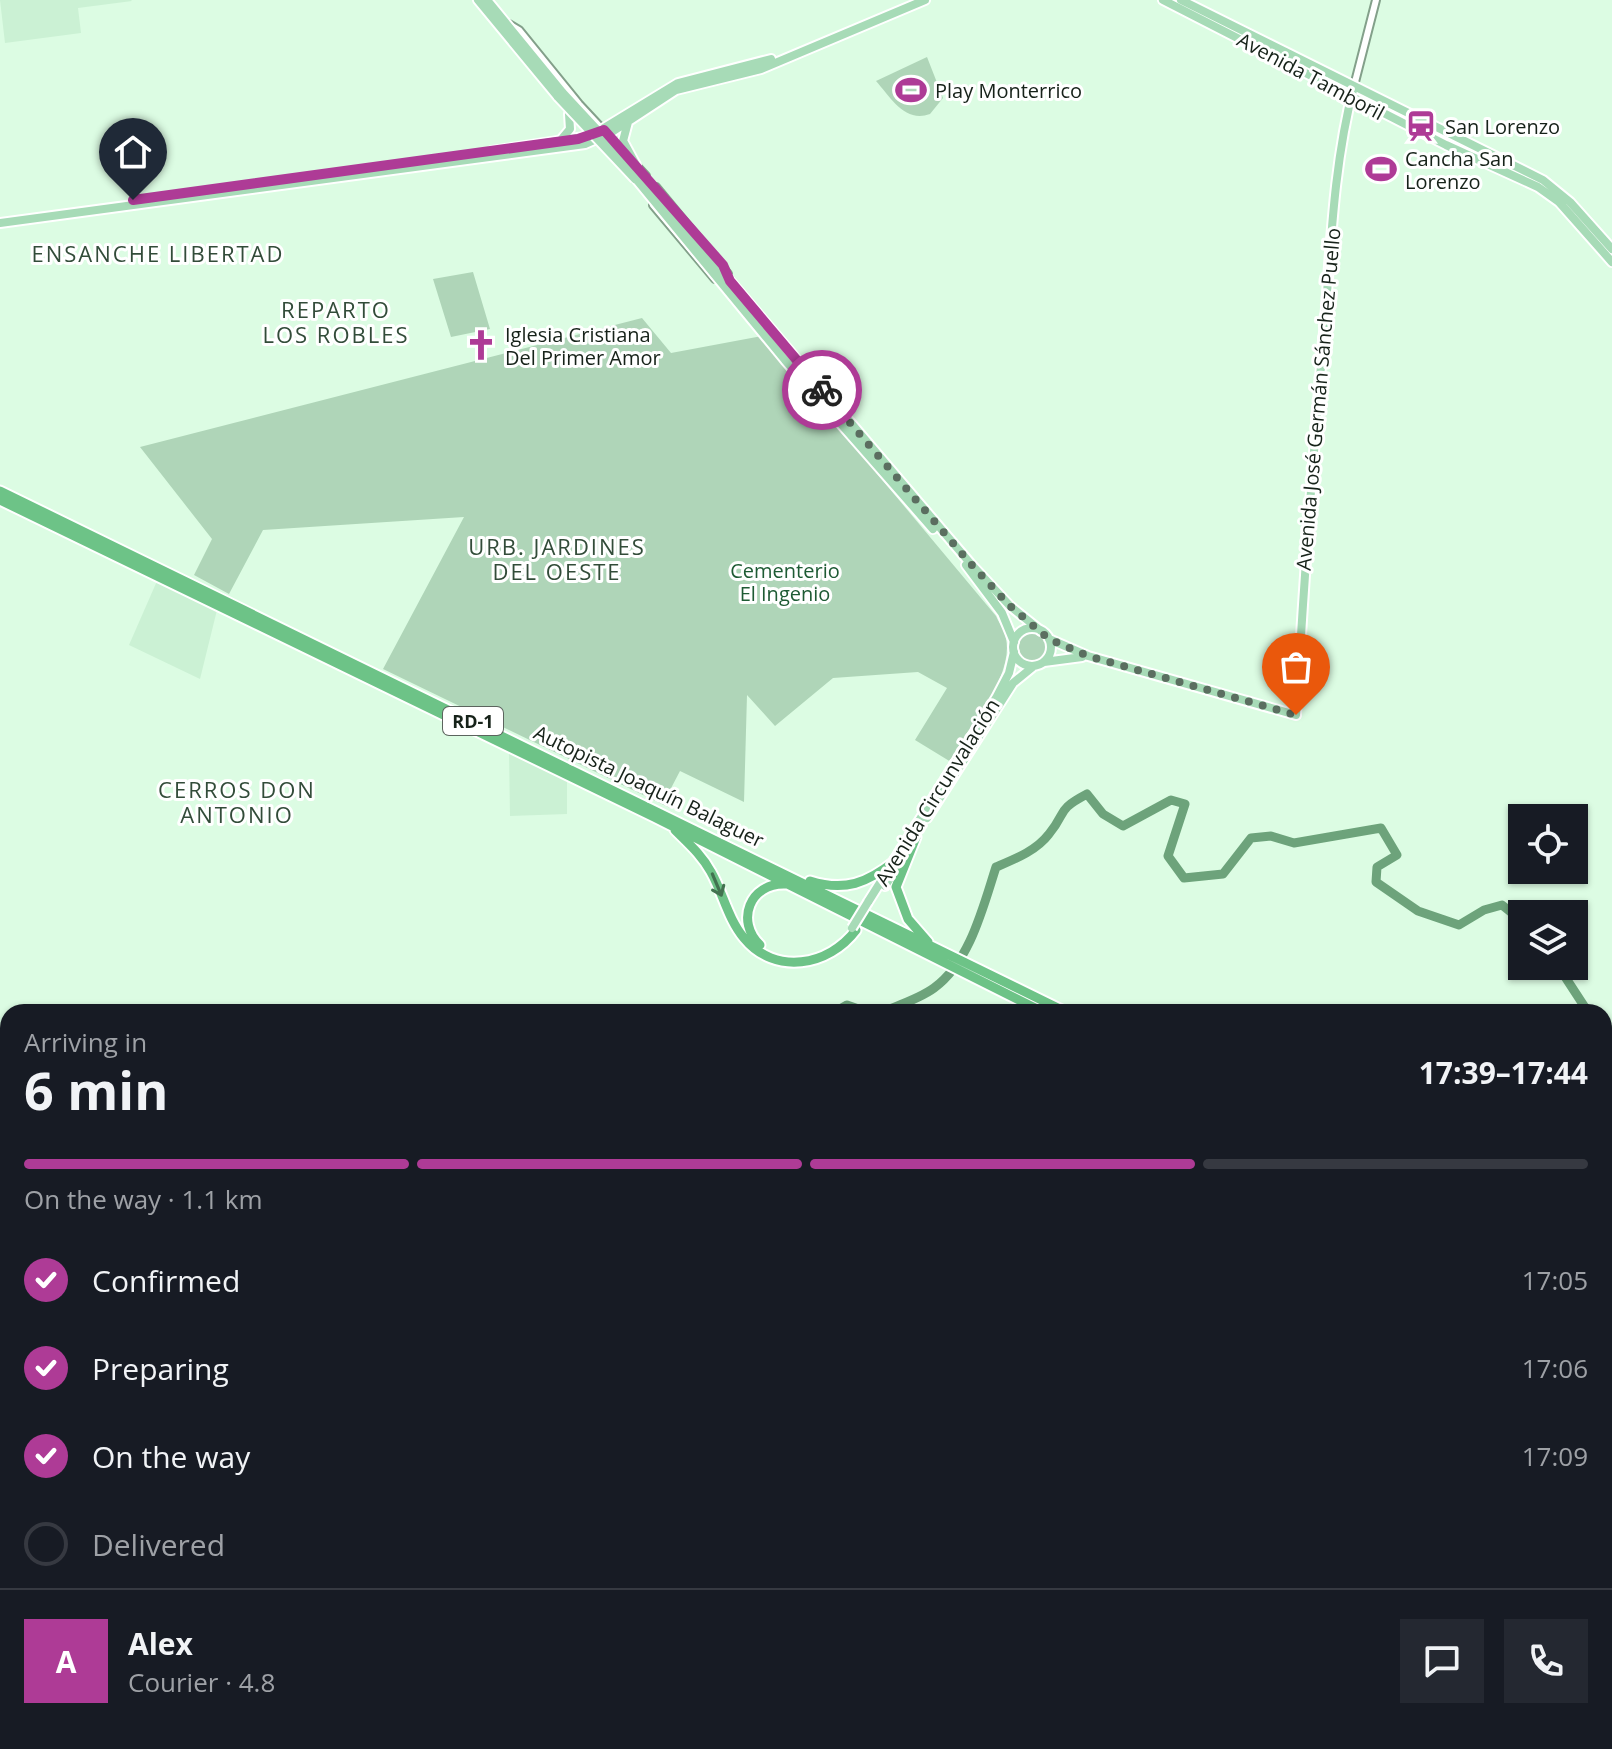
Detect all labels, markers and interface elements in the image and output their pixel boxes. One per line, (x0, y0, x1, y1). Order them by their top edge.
street label: Avenida Tamboril (1233, 26, 1389, 126)
sports icon: Play Monterrico (894, 73, 928, 107)
place label: Play Monterrico (935, 77, 1082, 104)
station icon: San Lorenzo (1404, 109, 1438, 143)
place label: San Lorenzo (1445, 113, 1560, 140)
pin (99, 118, 167, 200)
icon: home (111, 130, 155, 174)
place label: Cancha San Lorenzo (1405, 145, 1513, 195)
sports icon: Cancha San Lorenzo (1364, 152, 1398, 186)
street label: Avenida José Germán Sánchez Puello (1290, 227, 1346, 571)
district label: ENSANCHE LIBERTAD (32, 238, 284, 268)
district label: REPARTO LOS ROBLES (262, 294, 410, 349)
place label: Iglesia Cristiana Del Primer Amor (505, 321, 661, 371)
church icon: Iglesia Cristiana Del Primer Amor (464, 328, 498, 362)
courier (782, 350, 862, 430)
icon: bike (800, 368, 844, 412)
district label: URB. JARDINES DEL OESTE (468, 531, 646, 586)
park label: Cementerio El Ingenio (730, 557, 840, 607)
pin (1262, 633, 1330, 715)
icon: bag (1274, 645, 1318, 689)
street label: Avenida Circunvalación (868, 693, 1006, 891)
road number: RD-1 (443, 707, 503, 735)
street label: Autopista Joaquín Balaguer (530, 719, 768, 853)
district label: CERROS DON ANTONIO (158, 774, 316, 829)
map controls (1508, 804, 1588, 980)
button: locate (1508, 804, 1588, 884)
one-way arrow (710, 873, 725, 897)
button: layers (1508, 900, 1588, 980)
text: Arriving in (24, 1024, 147, 1060)
text: 17:39–17:44 (1419, 1052, 1588, 1093)
text: 6 min (24, 1054, 168, 1125)
text: On the way · 1.1 km (24, 1181, 263, 1217)
icon: check (24, 1258, 68, 1302)
text: Confirmed (92, 1260, 240, 1301)
text: 17:05 (1522, 1262, 1588, 1298)
icon: check (24, 1346, 68, 1390)
text: Preparing (92, 1348, 229, 1389)
text: 17:06 (1522, 1350, 1588, 1386)
icon: check (24, 1434, 68, 1478)
text: On the way (92, 1436, 250, 1477)
text: 17:09 (1522, 1438, 1588, 1474)
text: Delivered (92, 1524, 225, 1565)
button: chat (1400, 1619, 1484, 1703)
button: phone (1504, 1619, 1588, 1703)
text: Alex (128, 1623, 193, 1664)
text: A (56, 1641, 76, 1682)
text: Courier · 4.8 (128, 1664, 275, 1700)

